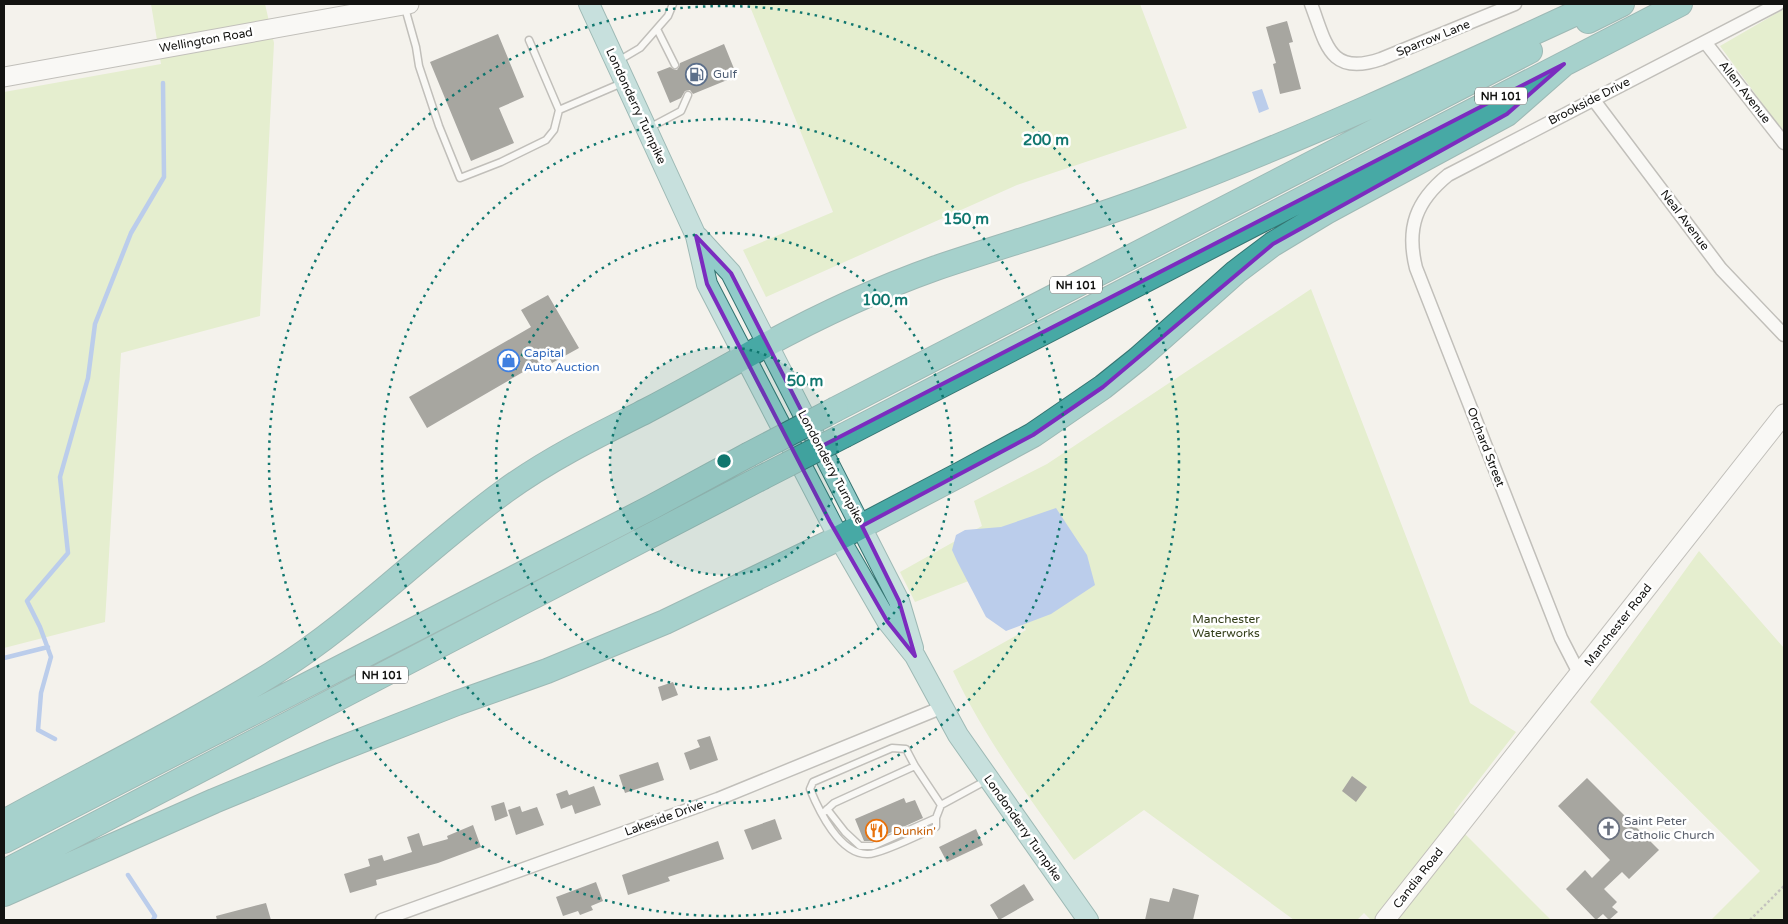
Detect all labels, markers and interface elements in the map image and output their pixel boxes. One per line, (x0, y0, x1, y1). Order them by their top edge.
street label: Sparrow Lane (1394, 17, 1472, 59)
street label: Wellington Road (158, 25, 254, 55)
street label: Londonderry Turnpike (603, 46, 669, 166)
street label: Allen Avenue (1716, 58, 1774, 126)
fuel station icon: Gulf (685, 62, 709, 86)
place label: Gulf (713, 67, 737, 81)
street label: Brookside Drive (1546, 74, 1632, 128)
road number: NH 101 (1475, 88, 1527, 104)
text: 200 m (1023, 131, 1069, 149)
street label: Neal Avenue (1658, 187, 1712, 253)
text: 150 m (943, 210, 989, 228)
road number: NH 101 (1050, 276, 1102, 294)
text: 100 m (862, 291, 908, 309)
place label: Capital Auto Auction (524, 346, 600, 374)
shop icon: Capital Auto Auction (496, 348, 520, 372)
text: 50 m (787, 372, 823, 390)
street label: Orchard Street (1464, 405, 1508, 489)
street label: Londonderry Turnpike (795, 408, 867, 526)
centre of rings (715, 452, 733, 470)
street label: Manchester Road (1581, 581, 1655, 669)
park label: Manchester Waterworks (1192, 612, 1260, 640)
road number: NH 101 (356, 666, 408, 684)
street label: Londonderry Turnpike (981, 772, 1065, 884)
street label: Lakeside Drive (623, 797, 705, 839)
place label: Saint Peter Catholic Church (1624, 814, 1715, 842)
church icon: Saint Peter Catholic Church (1596, 816, 1620, 840)
restaurant icon: Dunkin' (865, 819, 889, 843)
place label: Dunkin' (893, 824, 936, 838)
street label: Candia Road (1390, 845, 1446, 911)

